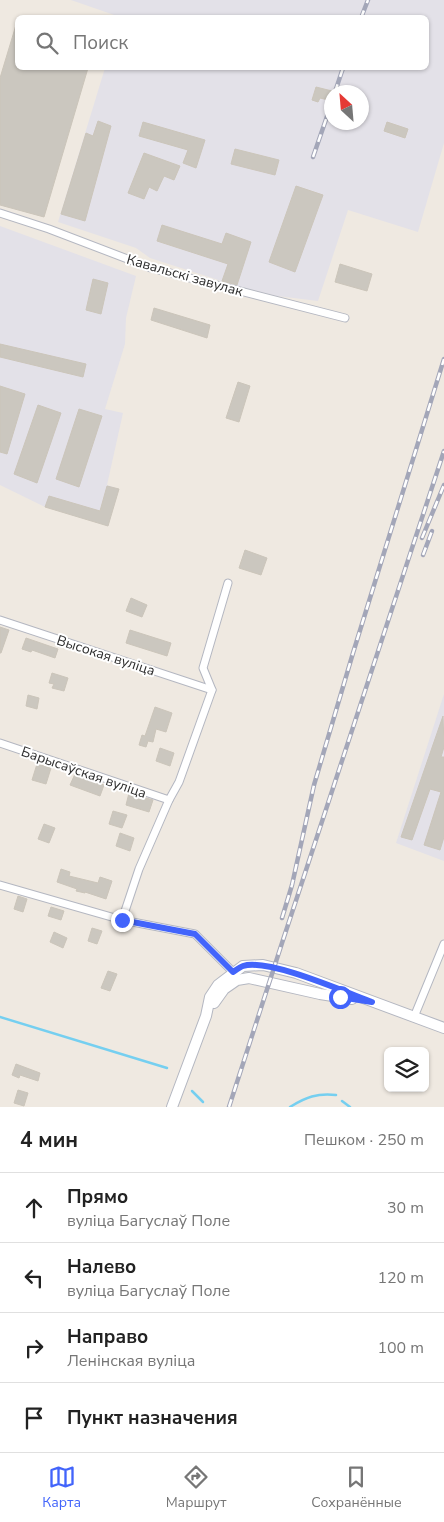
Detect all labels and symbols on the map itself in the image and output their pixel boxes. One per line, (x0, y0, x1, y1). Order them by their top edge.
north arrow (324, 85, 369, 130)
street label: Кавальскі завулак (124, 250, 246, 301)
street label: Высокая вуліца (54, 631, 157, 680)
street label: Барысаўская вуліца (19, 742, 149, 803)
route end (111, 909, 134, 932)
route start (329, 986, 352, 1009)

